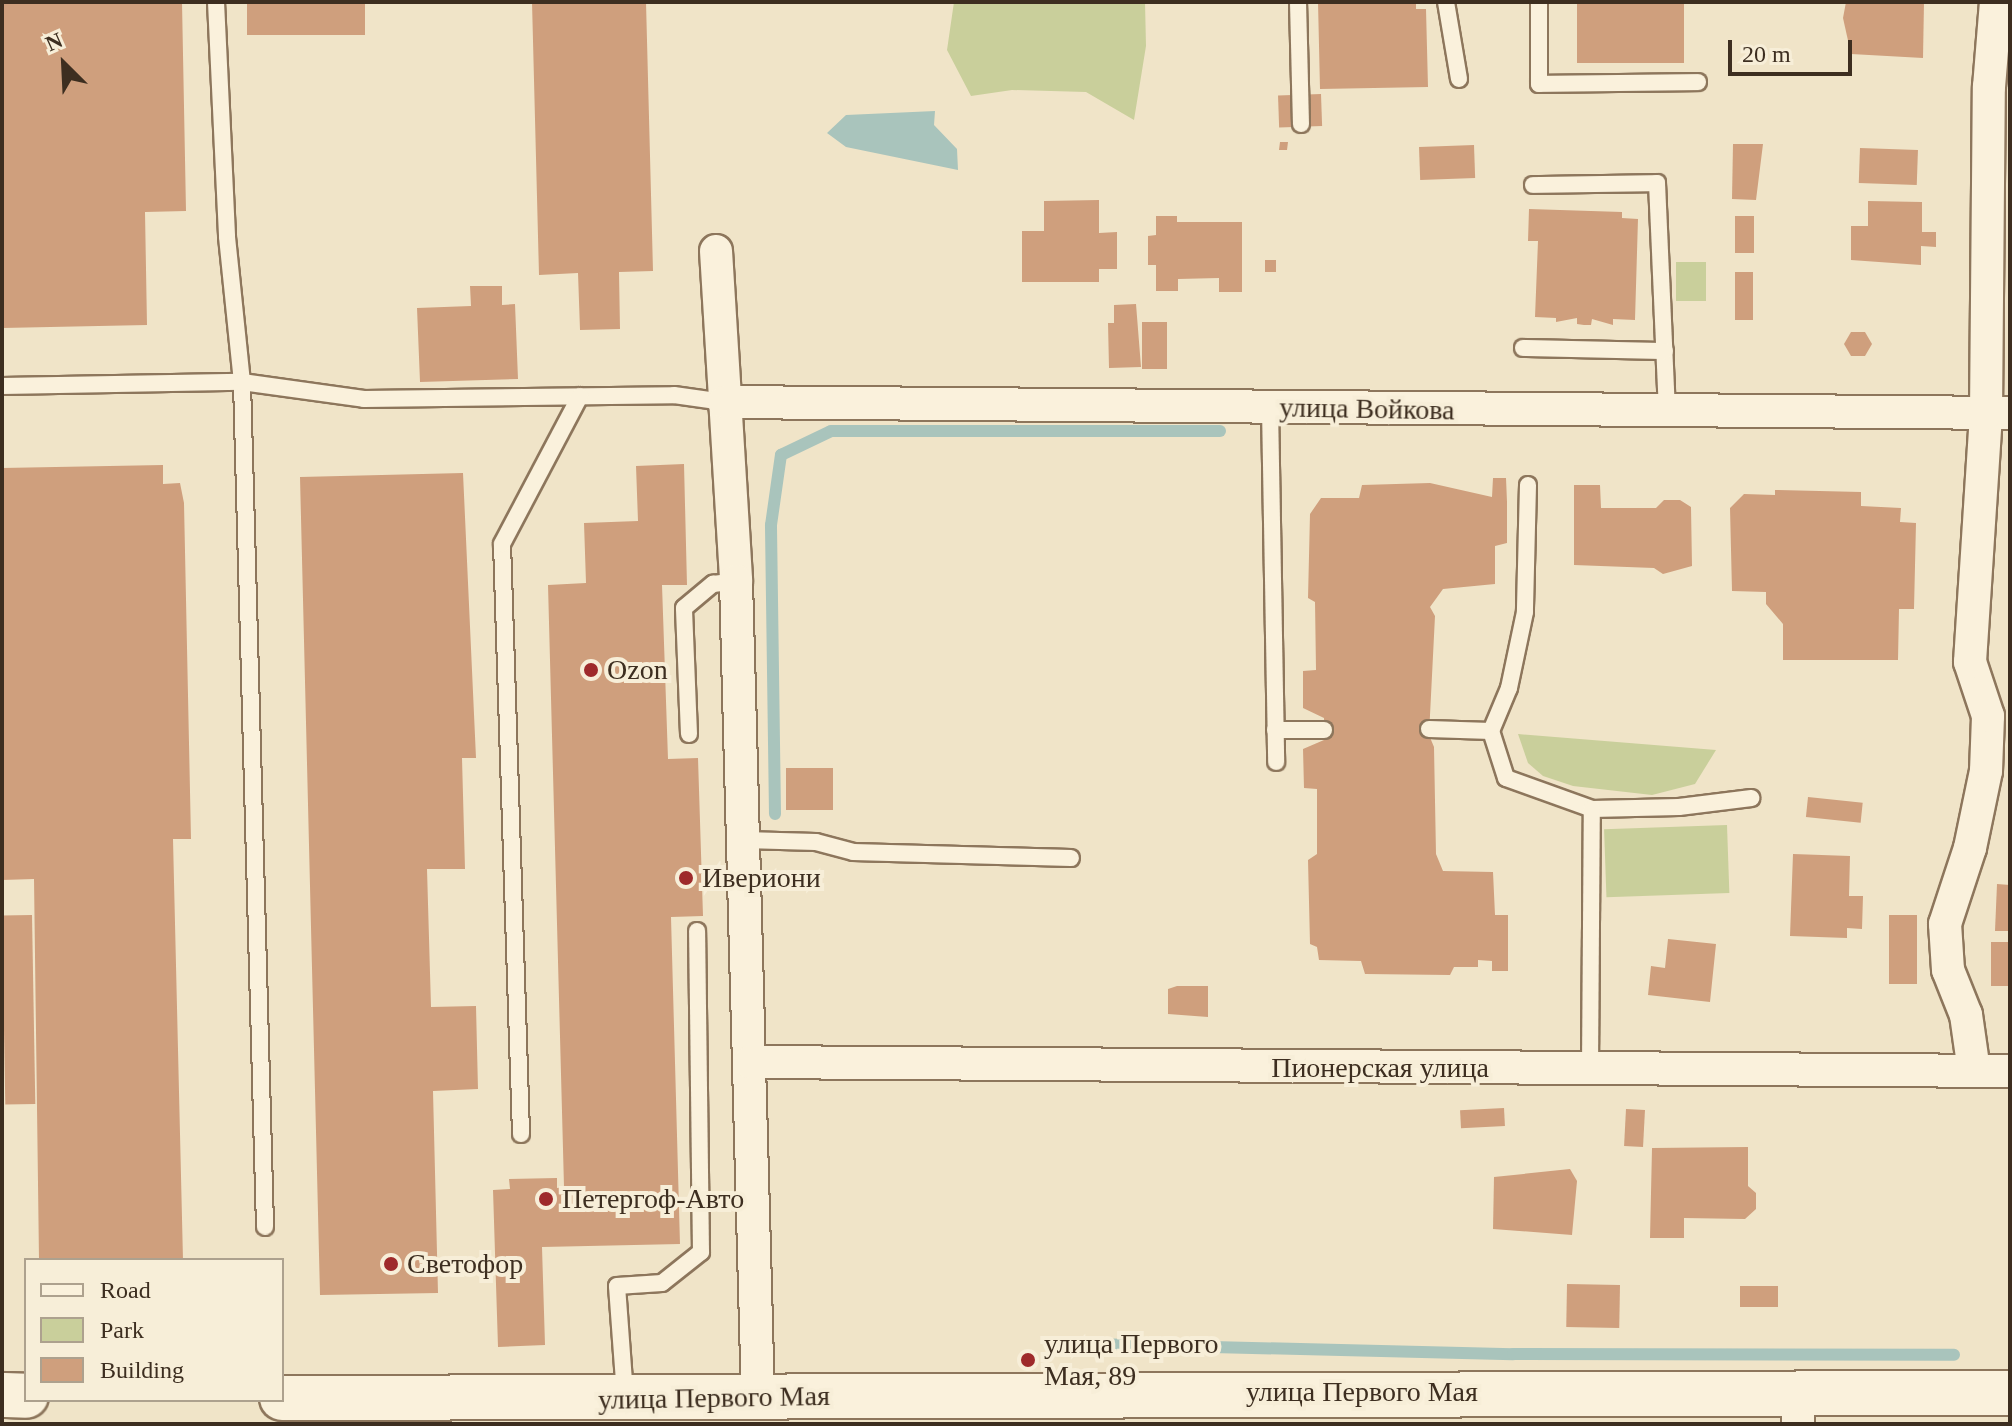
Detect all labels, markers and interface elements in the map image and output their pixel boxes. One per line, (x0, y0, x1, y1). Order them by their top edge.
north arrow (24, 24, 104, 104)
scale bar (1732, 24, 1856, 74)
text: N (42, 27, 66, 56)
text: 20 m (1742, 41, 1791, 67)
street label: улица Войкова (1279, 391, 1455, 427)
place label: Ozon (607, 653, 668, 687)
marker: Ozon (582, 661, 600, 679)
place label: Ивериони (702, 861, 821, 895)
marker: Ивериони (677, 869, 695, 887)
street label: Пионерская улица (1271, 1051, 1489, 1085)
place label: Петергоф-Авто (562, 1182, 744, 1216)
marker: Петергоф-Авто (537, 1190, 555, 1208)
place label: Светофор (407, 1247, 523, 1281)
marker: Светофор (382, 1255, 400, 1273)
legend (24, 1258, 284, 1402)
text: Road (100, 1277, 151, 1303)
text: Park (100, 1317, 144, 1343)
place label: улица Первого Мая, 89 (1044, 1327, 1219, 1393)
marker: улица Первого Мая, 89 (1019, 1351, 1037, 1369)
text: Building (100, 1357, 184, 1383)
street label: улица Первого Мая (1246, 1375, 1478, 1409)
street label: улица Первого Мая (598, 1379, 830, 1417)

